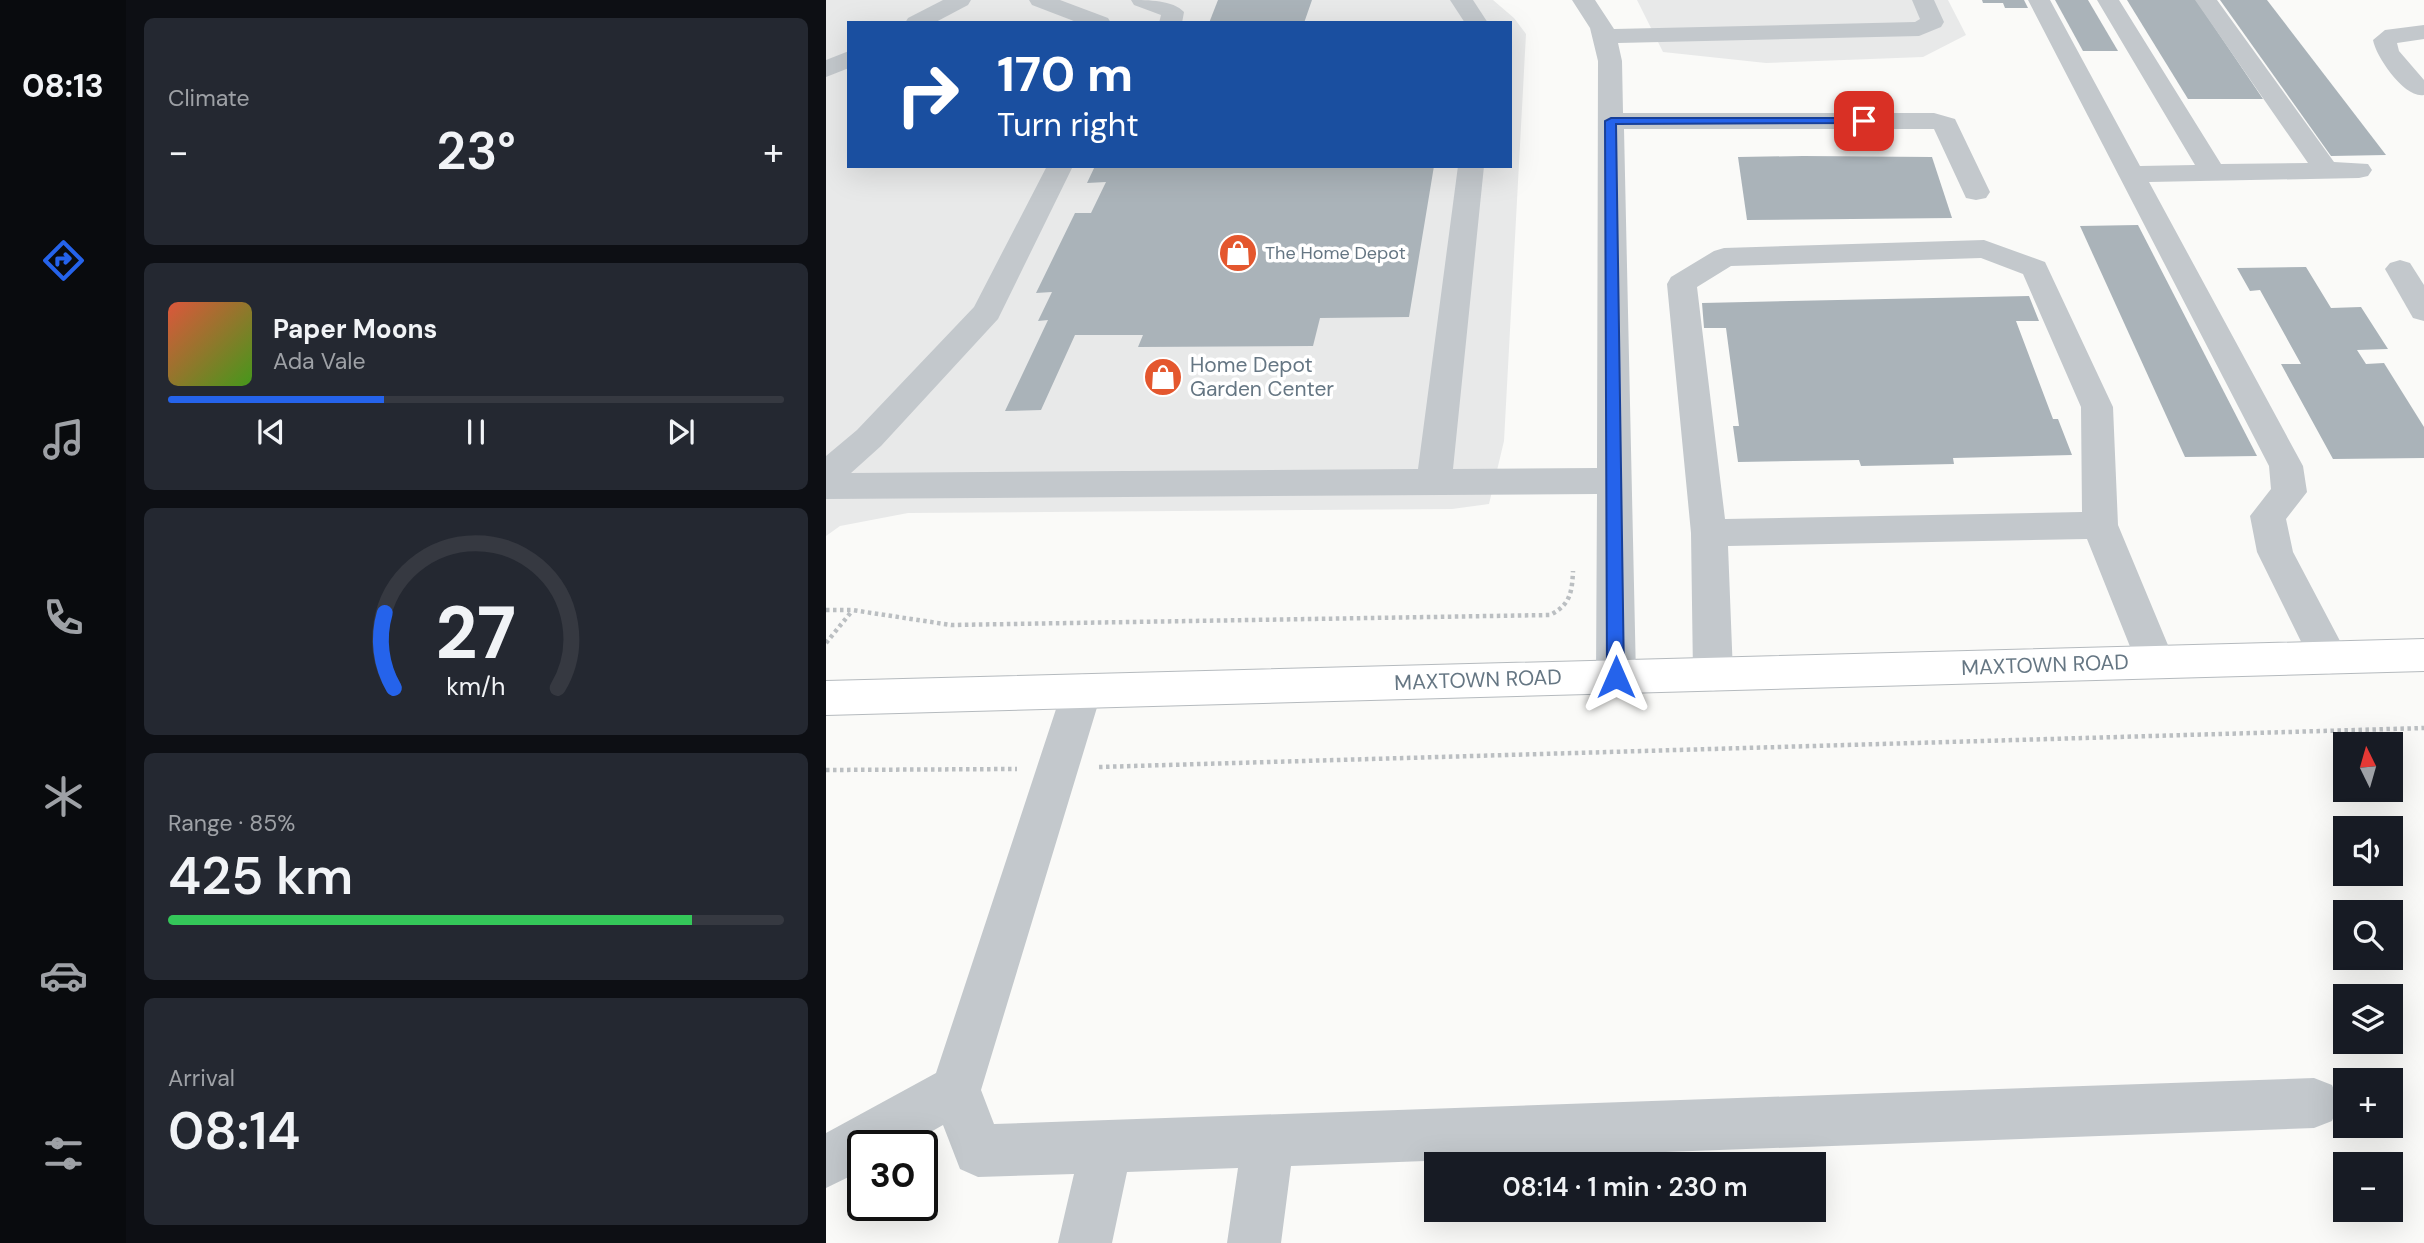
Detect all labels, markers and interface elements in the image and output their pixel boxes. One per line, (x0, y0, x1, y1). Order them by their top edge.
text: 170 m (997, 42, 1133, 106)
icon: right (882, 49, 973, 140)
text: 08:13 (22, 65, 104, 107)
text: Climate (168, 83, 250, 113)
pin (1834, 91, 1894, 151)
icon: arrive (1845, 102, 1883, 140)
text: Turn right (997, 104, 1139, 146)
text: 23° (436, 117, 516, 185)
text: − (168, 127, 189, 177)
text: + (763, 127, 784, 177)
shop icon: The Home Depot (1217, 232, 1259, 274)
icon: directions (39, 236, 88, 285)
place label: The Home Depot (1265, 241, 1406, 265)
text: Paper Moons (273, 312, 437, 346)
text: Ada Vale (273, 346, 366, 376)
place label: Home Depot Garden Center (1190, 351, 1334, 403)
shop icon: Home Depot Garden Center (1142, 356, 1184, 398)
icon: previous (252, 413, 290, 451)
icon: pause (457, 413, 495, 451)
icon: next (662, 413, 700, 451)
icon: music (39, 415, 88, 464)
text: 27 (436, 586, 516, 681)
icon: phone (39, 593, 88, 642)
position arrow (1579, 640, 1653, 714)
street label: MAXTOWN ROAD (1961, 648, 2129, 682)
street label: MAXTOWN ROAD (1394, 663, 1562, 697)
text: km/h (446, 669, 506, 702)
north arrow (2333, 732, 2403, 802)
map controls (2333, 732, 2403, 1222)
icon: climate (39, 772, 88, 821)
text: Range · 85% (168, 808, 295, 838)
button: sound (2333, 816, 2403, 886)
text: 425 km (168, 842, 353, 910)
button: search (2333, 900, 2403, 970)
icon: car (39, 951, 88, 1000)
button: layers (2333, 984, 2403, 1054)
text: Arrival (168, 1063, 235, 1093)
button: + (2333, 1068, 2403, 1138)
text: 08:14 (168, 1097, 301, 1165)
icon: filters (39, 1129, 88, 1178)
speed limit sign: 30 (847, 1130, 938, 1221)
button: − (2333, 1152, 2403, 1222)
text: 08:14 · 1 min · 230 m (1502, 1170, 1748, 1204)

